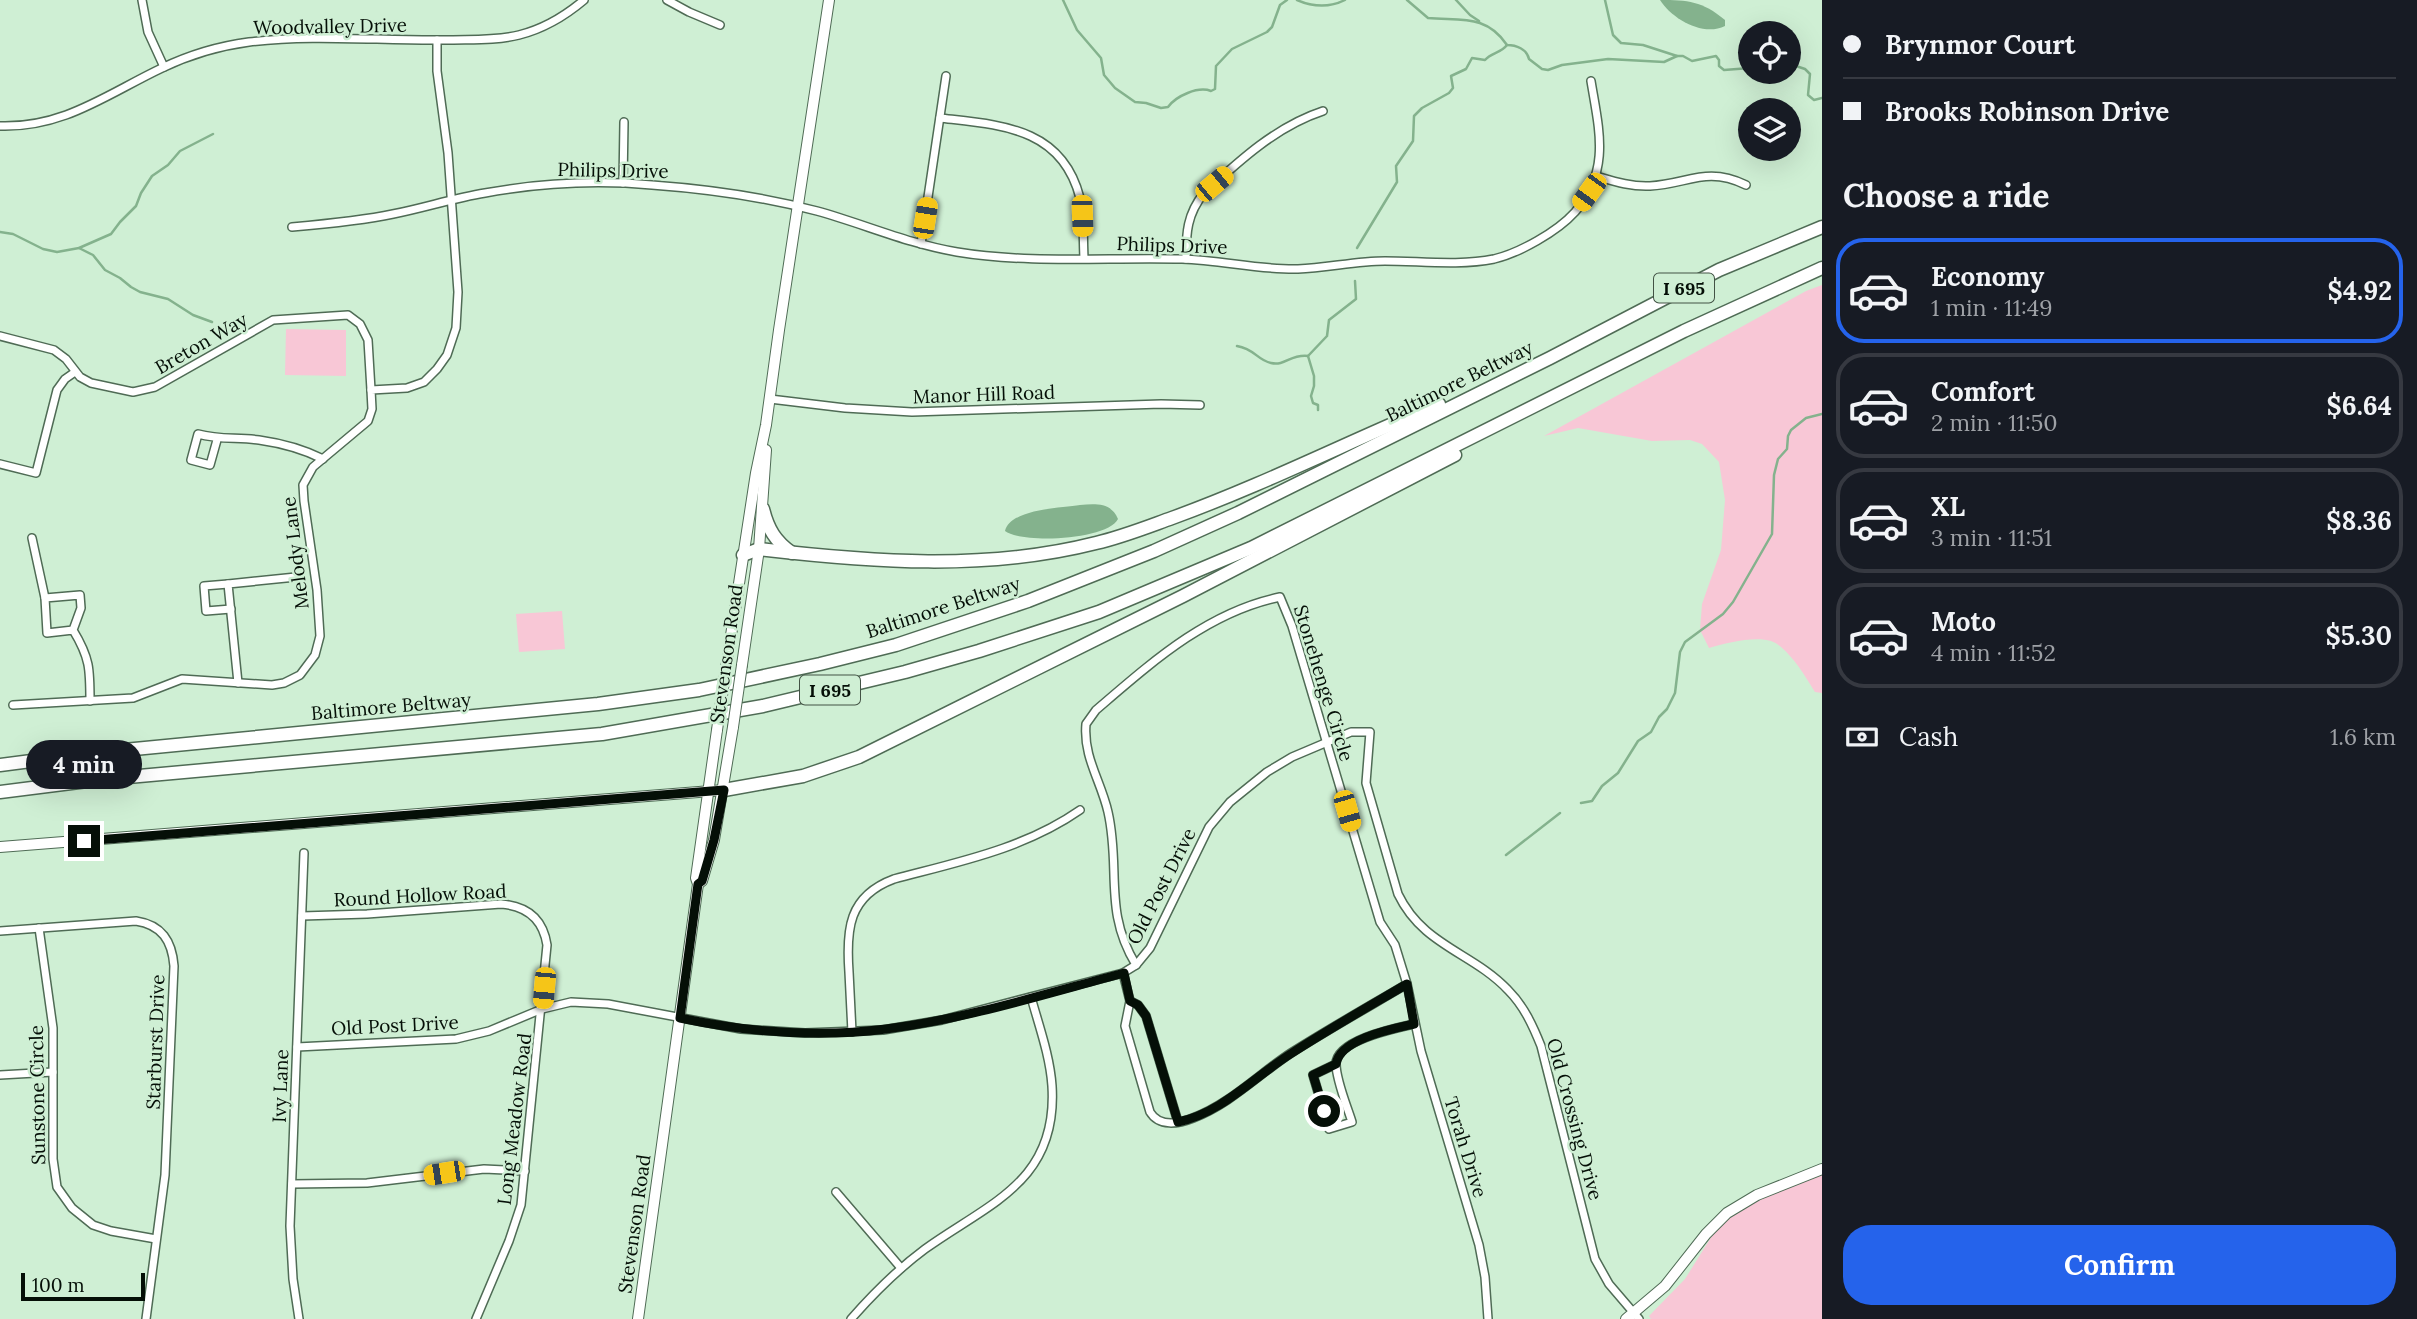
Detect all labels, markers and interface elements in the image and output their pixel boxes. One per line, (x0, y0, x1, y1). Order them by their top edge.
street label: Woodvalley Drive (253, 13, 407, 39)
map controls (1738, 21, 1801, 161)
button: locate (1738, 21, 1801, 84)
text: Brynmor Court (1885, 28, 2075, 61)
text: Brooks Robinson Drive (1885, 95, 2169, 128)
button: layers (1738, 98, 1801, 161)
street label: Philips Drive (557, 157, 669, 183)
car (1192, 162, 1237, 206)
car (1569, 169, 1610, 215)
text: Choose a ride (1843, 175, 2050, 216)
car (1071, 195, 1094, 237)
car (912, 196, 939, 240)
street label: Philips Drive (1116, 231, 1228, 259)
icon: car (1847, 259, 1910, 322)
text: Economy (1931, 260, 2044, 293)
road number: I 695 (1654, 274, 1714, 302)
text: $4.92 (2328, 274, 2392, 307)
text: 1 min · 11:49 (1931, 293, 2053, 322)
street label: Breton Way (151, 307, 251, 379)
street label: Baltimore Beltway (1382, 335, 1536, 427)
icon: car (1847, 374, 1910, 437)
text: Comfort (1931, 375, 2035, 408)
street label: Manor Hill Road (912, 380, 1056, 408)
text: $6.64 (2327, 389, 2392, 422)
text: 2 min · 11:50 (1931, 408, 2058, 437)
icon: car (1847, 489, 1910, 552)
text: XL (1931, 490, 1965, 523)
street label: Melody Lane (276, 495, 314, 611)
text: $8.36 (2326, 504, 2392, 537)
text: 3 min · 11:51 (1931, 523, 2052, 552)
street label: Baltimore Beltway (863, 571, 1023, 643)
street label: Stevenson Road (704, 583, 748, 725)
street label: Stonehenge Circle (1289, 602, 1359, 764)
icon: car (1847, 604, 1910, 667)
text: Moto (1931, 605, 1996, 638)
text: $5.30 (2326, 619, 2392, 652)
text: 4 min · 11:52 (1931, 638, 2056, 667)
road number: I 695 (800, 676, 860, 704)
street label: Baltimore Beltway (310, 687, 472, 725)
icon: cash (1843, 718, 1881, 756)
text: Cash (1899, 720, 1958, 753)
text: 1.6 km (2330, 722, 2396, 751)
callout: 4 min (26, 740, 142, 788)
text: 4 min (53, 750, 115, 779)
car (1332, 788, 1363, 834)
street label: Old Post Drive (1121, 824, 1201, 948)
route end (68, 825, 100, 857)
street label: Round Hollow Road (333, 878, 507, 912)
car (532, 966, 557, 1010)
street label: Starburst Drive (141, 974, 169, 1110)
street label: Old Post Drive (331, 1010, 459, 1040)
street label: Sunstone Circle (24, 1025, 50, 1165)
street label: Long Meadow Road (492, 1032, 536, 1206)
street label: Old Crossing Drive (1542, 1035, 1608, 1203)
street label: Ivy Lane (267, 1049, 293, 1123)
street label: Torah Drive (1439, 1094, 1493, 1200)
route start (1308, 1095, 1340, 1127)
street label: Stevenson Road (612, 1153, 656, 1295)
car (422, 1159, 467, 1187)
button: Confirm (1843, 1225, 2396, 1305)
scale bar (21, 1270, 145, 1302)
text: 100 m (32, 1273, 85, 1297)

